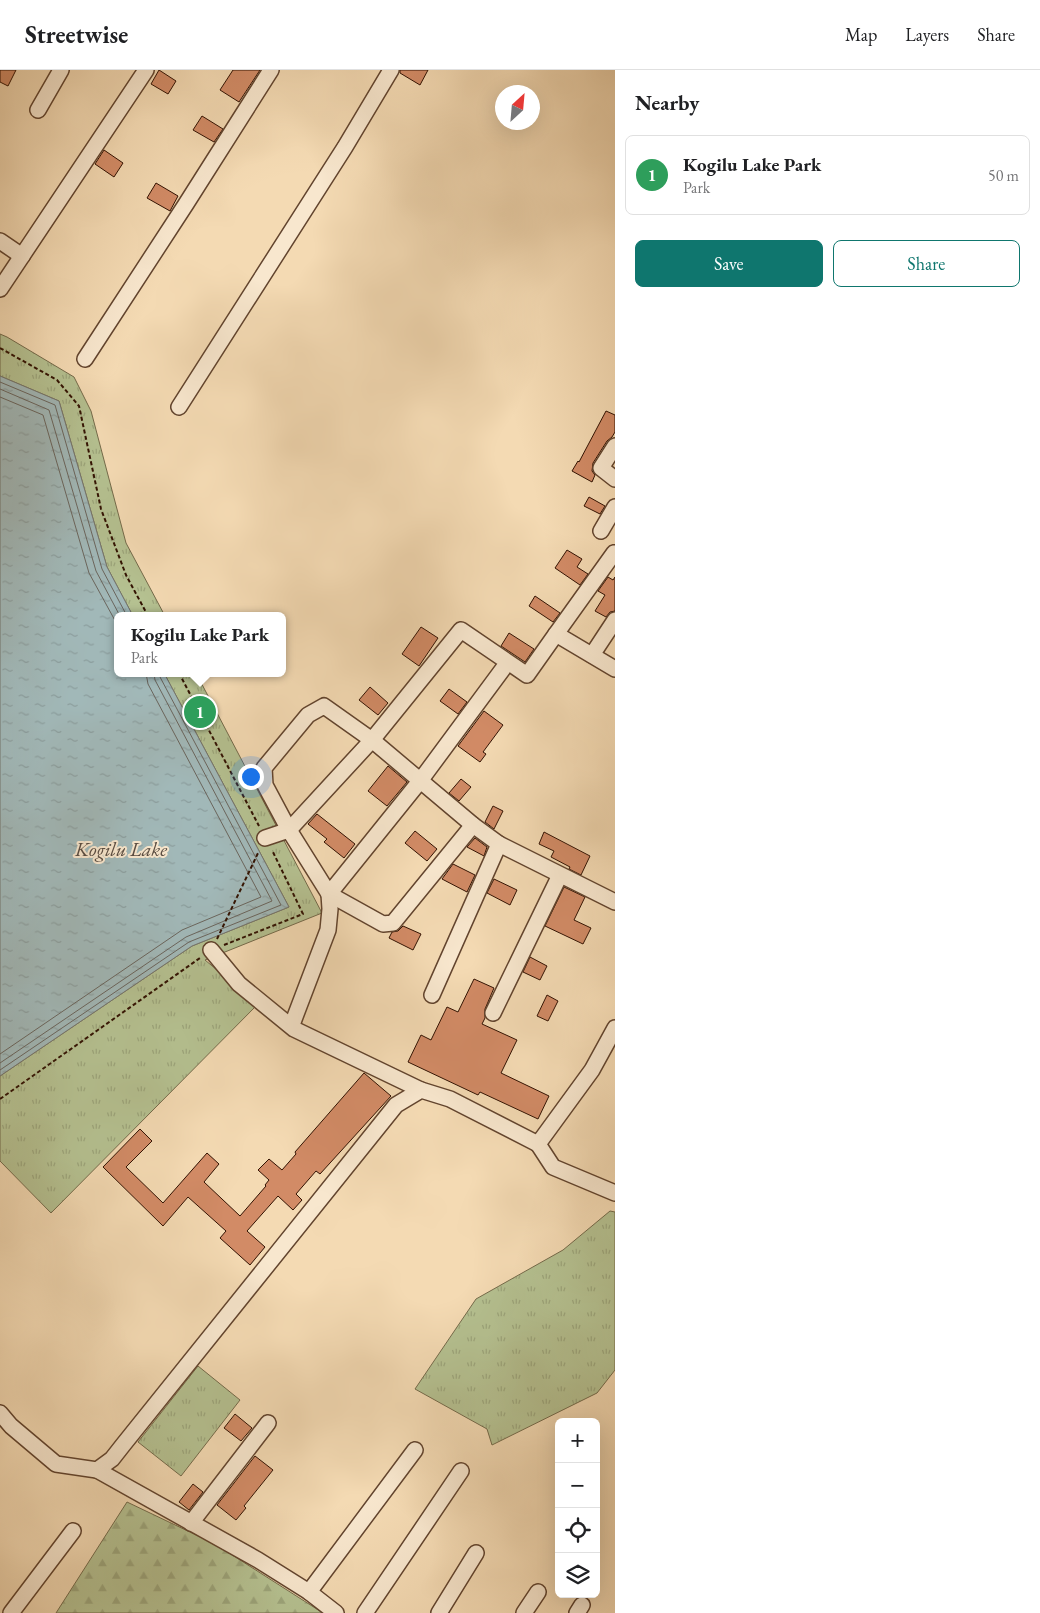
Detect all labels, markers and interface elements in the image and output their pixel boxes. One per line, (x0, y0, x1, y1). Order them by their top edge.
text: Streetwise (25, 19, 128, 50)
text: Map (845, 23, 877, 46)
text: Layers (905, 23, 949, 46)
text: Share (977, 23, 1015, 46)
north arrow (495, 85, 540, 130)
text: Nearby (635, 89, 699, 116)
text: Kogilu Lake Park (683, 152, 821, 177)
text: 1 (648, 165, 656, 186)
text: 50 m (988, 165, 1019, 186)
text: Park (683, 177, 710, 198)
button: Save (635, 240, 823, 287)
button: Share (833, 240, 1020, 287)
popup (114, 612, 286, 677)
text: Kogilu Lake Park (131, 622, 269, 647)
text: Park (131, 647, 158, 668)
pin: 1 (184, 693, 216, 731)
your location (238, 764, 264, 790)
water label: Kogilu Lake (74, 836, 167, 862)
map controls (555, 1418, 600, 1598)
button: + (555, 1418, 600, 1463)
button: − (555, 1463, 600, 1508)
button: locate (555, 1508, 600, 1553)
button: layers (555, 1553, 600, 1598)

